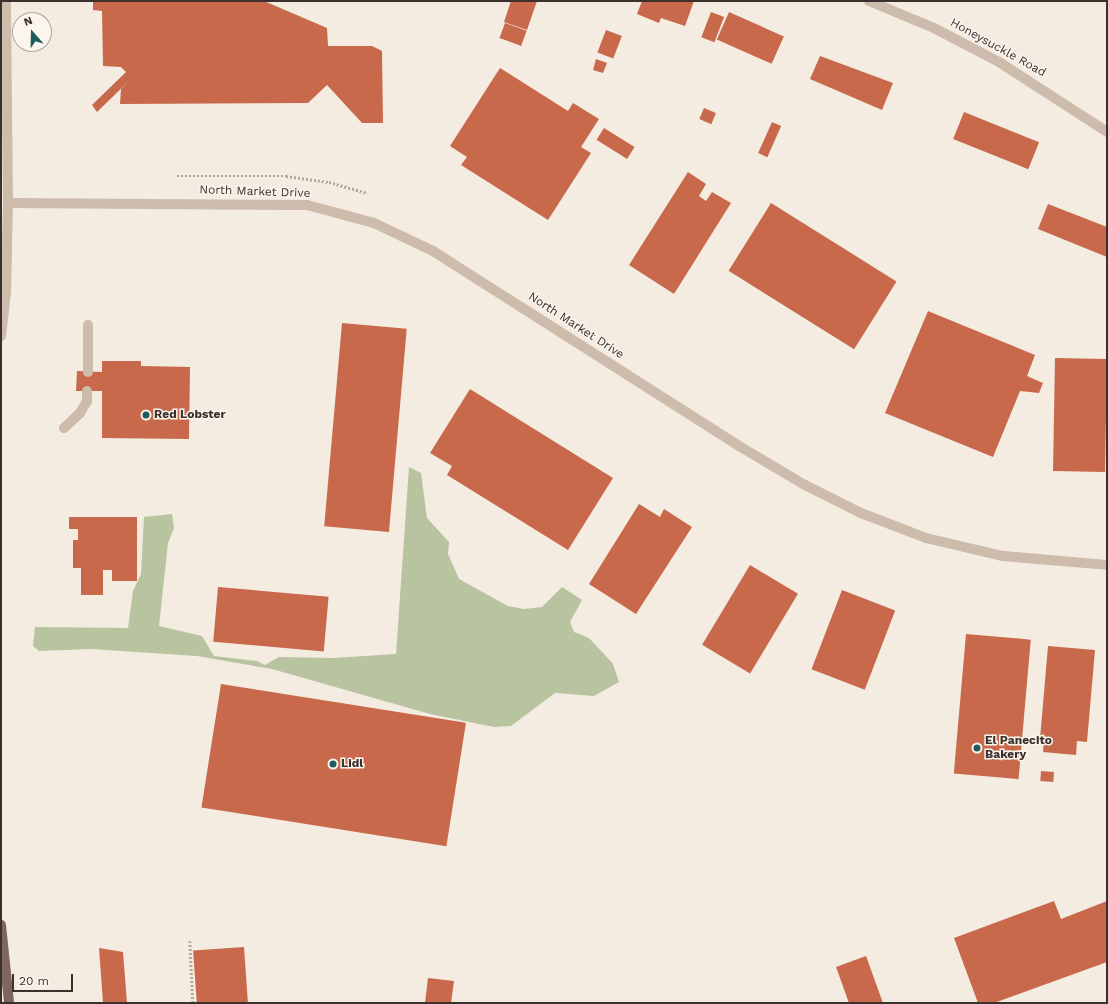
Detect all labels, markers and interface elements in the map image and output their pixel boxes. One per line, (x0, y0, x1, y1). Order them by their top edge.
north arrow (12, 12, 52, 52)
text: N (22, 14, 34, 29)
street label: Honeysuckle Road (948, 16, 1048, 80)
street label: North Market Drive (199, 183, 311, 201)
street label: North Market Drive (525, 290, 627, 362)
place label: Red Lobster (154, 408, 226, 422)
marker: Red Lobster (141, 410, 151, 420)
place label: El Panecito Bakery (985, 734, 1052, 762)
marker: El Panecito Bakery (972, 743, 982, 753)
place label: Lidl (341, 757, 363, 771)
marker: Lidl (328, 759, 338, 769)
scale bar (14, 966, 75, 992)
text: 20 m (19, 974, 49, 988)

